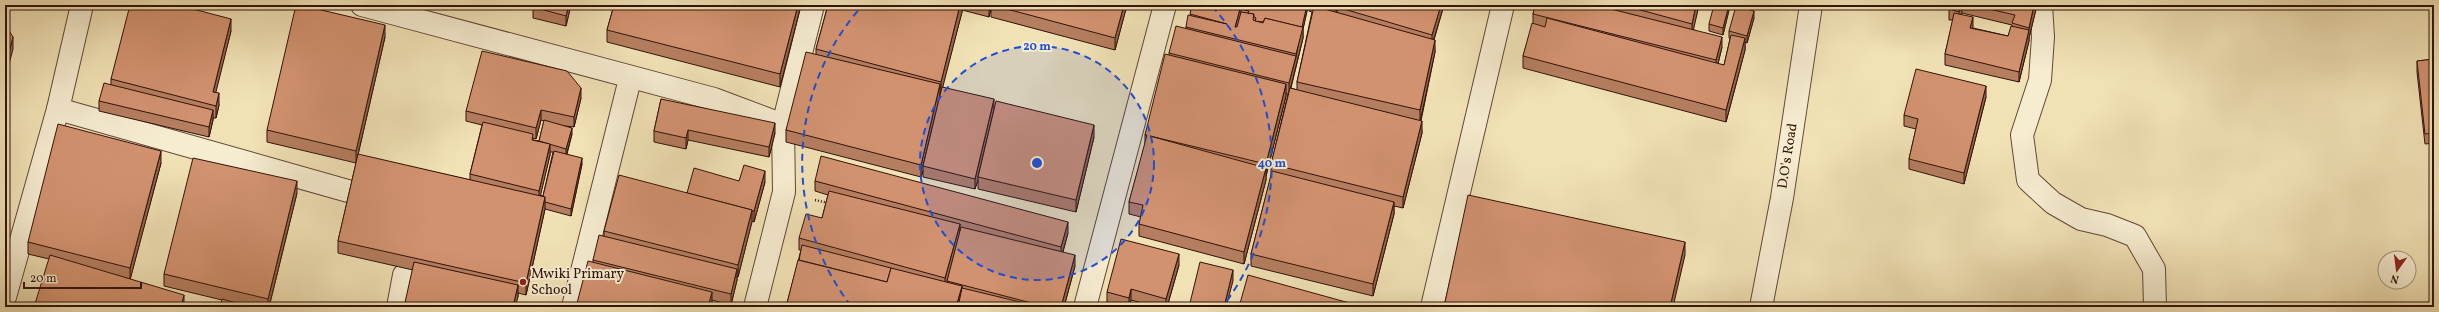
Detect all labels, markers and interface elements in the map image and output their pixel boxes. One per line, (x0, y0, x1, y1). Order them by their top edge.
text: 20 m (1023, 39, 1051, 55)
street label: D.O's Road (1773, 122, 1803, 190)
centre of rings (1030, 156, 1044, 170)
text: 40 m (1258, 156, 1287, 172)
north arrow (2377, 250, 2417, 290)
scale bar (24, 264, 141, 290)
place label: Mwiki Primary School (531, 265, 624, 300)
text: N (2389, 270, 2401, 286)
text: 20 m (30, 271, 57, 287)
marker: Mwiki Primary School (518, 277, 528, 287)

